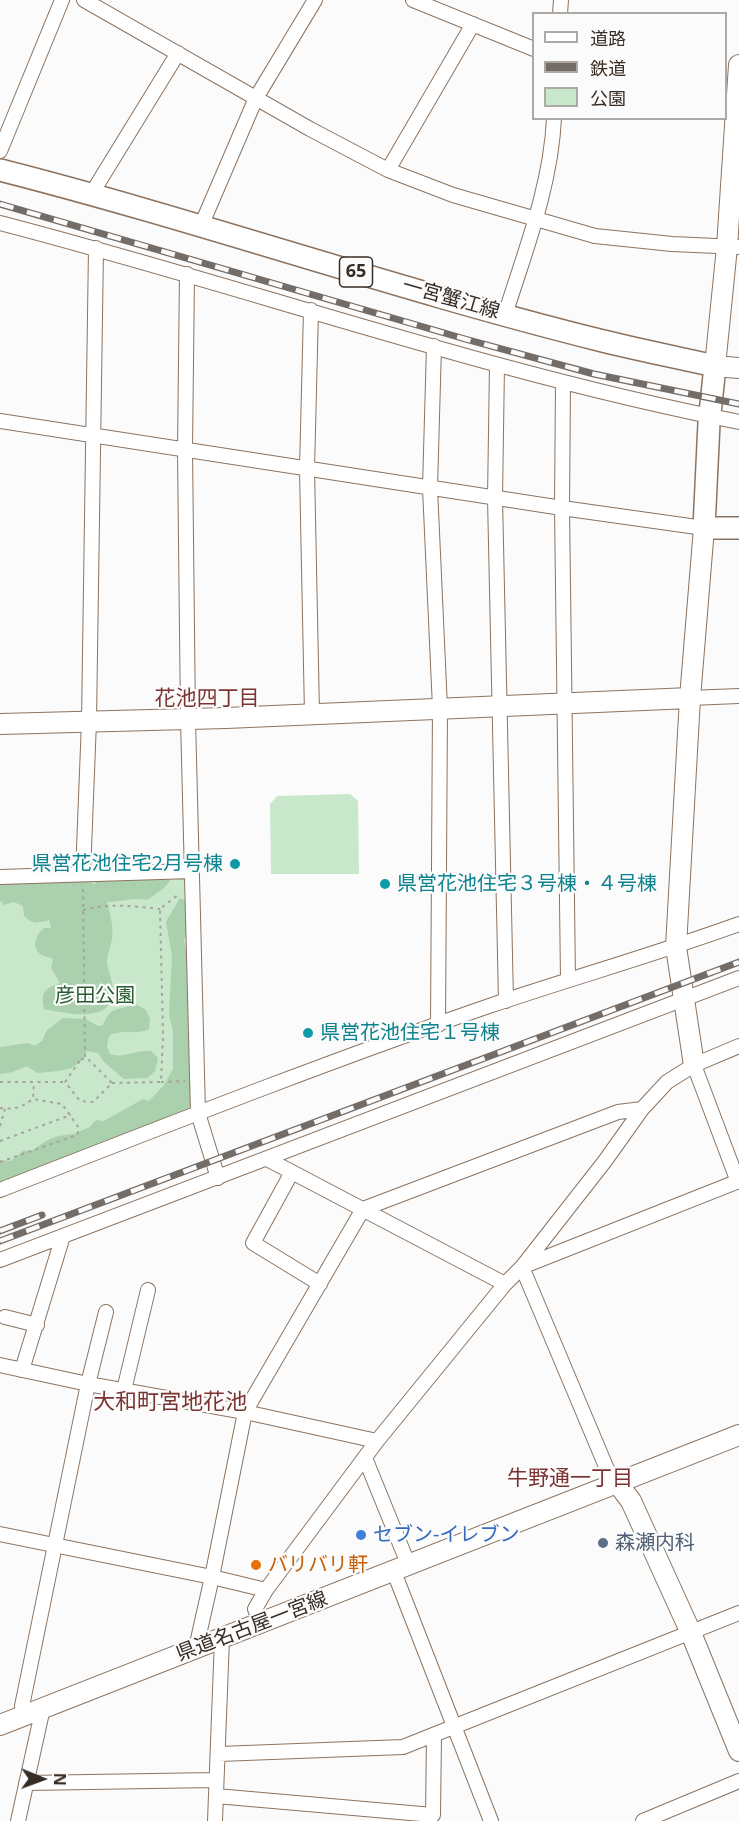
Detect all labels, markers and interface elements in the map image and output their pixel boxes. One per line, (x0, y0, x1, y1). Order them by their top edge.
legend (532, 12, 727, 120)
text: 道路 (590, 26, 626, 50)
text: 鉄道 (590, 56, 626, 80)
text: 公園 (590, 86, 626, 110)
road number: 65 (340, 257, 372, 287)
street label: 一宮蟹江線 (400, 274, 502, 324)
district label: 花池四丁目 (155, 686, 259, 712)
place label: 県営花池住宅2月号棟 (32, 852, 223, 876)
marker: 県営花池住宅2月号棟 (228, 857, 242, 871)
place label: 県営花池住宅３号棟・４号棟 (397, 872, 657, 896)
marker: 県営花池住宅３号棟・４号棟 (378, 877, 392, 891)
park label: 彦田公園 (55, 984, 135, 1008)
place label: 県営花池住宅１号棟 (320, 1021, 500, 1045)
marker: 県営花池住宅１号棟 (301, 1026, 315, 1040)
district label: 大和町宮地花池 (93, 1390, 247, 1416)
district label: 牛野通一丁目 (507, 1466, 633, 1492)
place label: セブン-イレブン (373, 1523, 519, 1547)
marker: セブン-イレブン (354, 1528, 368, 1542)
place label: 森瀬内科 (615, 1531, 695, 1555)
marker: 森瀬内科 (596, 1536, 610, 1550)
place label: バリバリ軒 (268, 1553, 368, 1577)
marker: バリバリ軒 (249, 1558, 263, 1572)
street label: 県道名古屋一宮線 (173, 1587, 331, 1667)
north arrow (12, 1749, 72, 1809)
text: N (49, 1773, 71, 1786)

